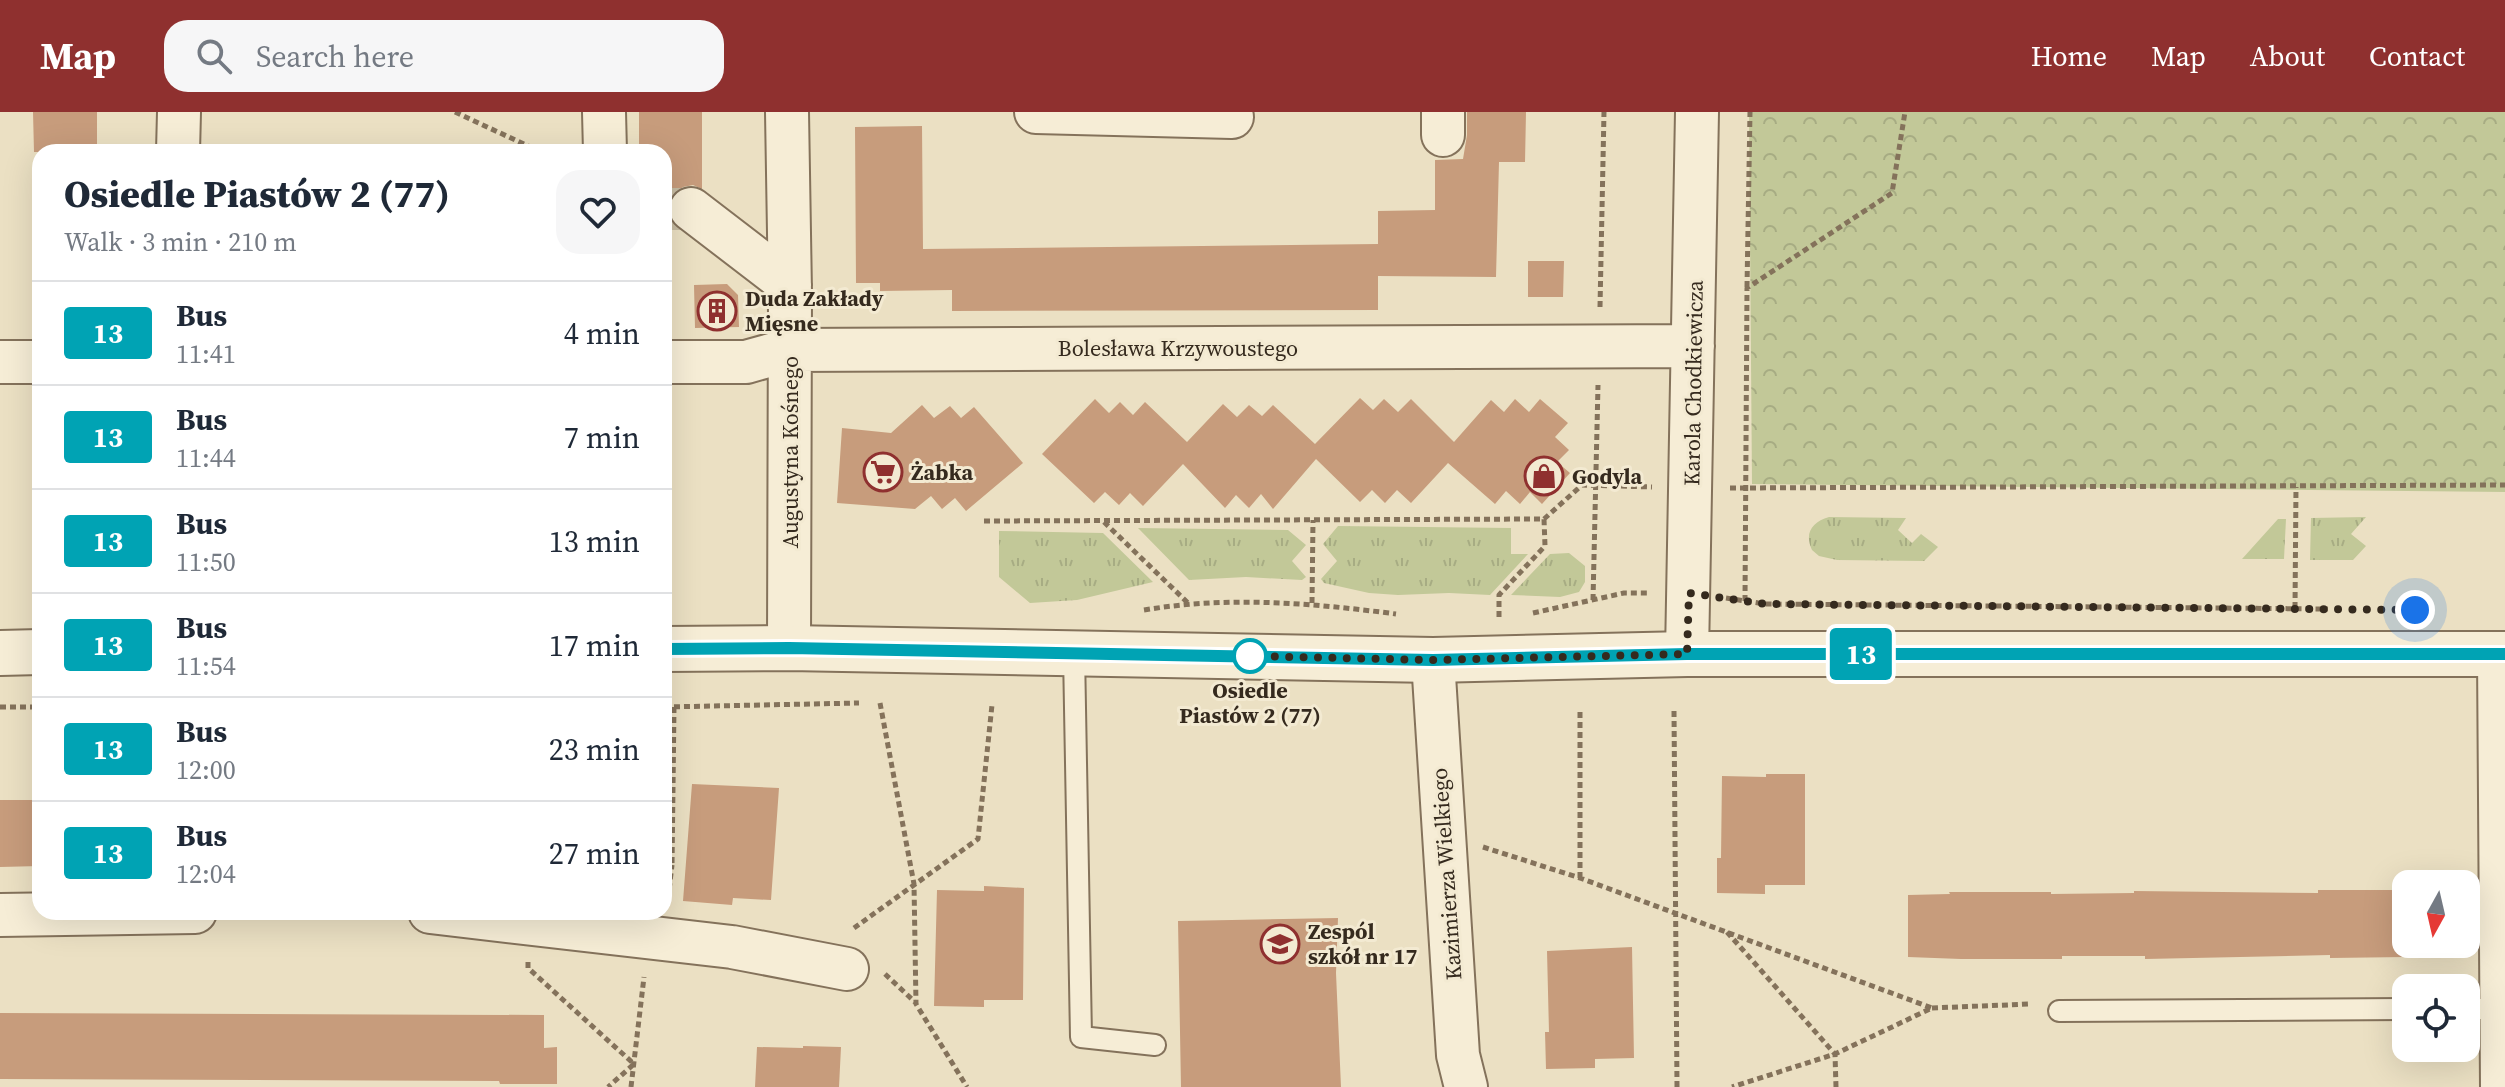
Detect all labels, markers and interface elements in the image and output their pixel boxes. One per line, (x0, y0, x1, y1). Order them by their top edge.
search box (164, 20, 724, 92)
text: Map (40, 30, 116, 82)
icon: search (192, 34, 236, 78)
text: Search here (256, 36, 414, 77)
text: Home (2031, 37, 2107, 75)
text: Map (2151, 37, 2206, 75)
text: About (2250, 37, 2325, 75)
text: Contact (2369, 37, 2465, 75)
text: Osiedle Piastów 2 (77) (64, 168, 450, 220)
button: heart (556, 170, 640, 254)
text: Walk · 3 min · 210 m (64, 224, 297, 260)
street label: Karola Chodkiewicza (1676, 279, 1710, 486)
place label: Duda Zakłady Mięsne (745, 283, 884, 338)
building icon: Duda Zakłady Mięsne (696, 290, 738, 332)
text: Bus (176, 295, 227, 336)
text: 4 min (564, 313, 640, 354)
text: 13 (93, 314, 123, 352)
street label: Bolesława Krzywoustego (1058, 333, 1298, 363)
text: 11:41 (176, 336, 236, 372)
street label: Augustyna Kośnego (775, 356, 805, 548)
text: Bus (176, 399, 227, 440)
text: 7 min (564, 417, 640, 458)
text: 13 (93, 418, 123, 456)
text: 11:44 (176, 440, 236, 476)
supermarket icon: Żabka (862, 451, 904, 493)
shop icon: Godyla (1523, 455, 1565, 497)
place label: Żabka (911, 457, 974, 487)
place label: Godyla (1572, 461, 1642, 491)
text: Bus (176, 503, 227, 544)
text: 13 min (549, 521, 640, 562)
text: 13 (93, 522, 123, 560)
text: 11:50 (176, 544, 236, 580)
your location (2395, 590, 2435, 630)
text: Bus (176, 607, 227, 648)
text: 17 min (549, 625, 640, 666)
text: 13 (93, 626, 123, 664)
line badge: 13 (1825, 628, 1897, 680)
text: 13 (1846, 635, 1876, 673)
marker: Osiedle Piastów 2 (77) (1233, 639, 1267, 673)
text: 11:54 (176, 648, 236, 684)
place label: Osiedle Piastów 2 (77) (1179, 675, 1321, 730)
text: Bus (176, 711, 227, 752)
text: 23 min (549, 729, 640, 770)
text: 13 (93, 730, 123, 768)
text: 12:00 (176, 752, 236, 788)
street label: Kazimierza Wielkiego (1424, 767, 1468, 981)
text: Bus (176, 815, 227, 856)
text: 27 min (549, 833, 640, 874)
text: 13 (93, 834, 123, 872)
text: 12:04 (176, 856, 236, 892)
north arrow (2392, 870, 2480, 958)
map controls (2392, 870, 2480, 1062)
place label: Zespól szkół nr 17 (1308, 916, 1418, 971)
school or university icon: Zespól szkół nr 17 (1259, 923, 1301, 965)
button: locate (2392, 974, 2480, 1062)

